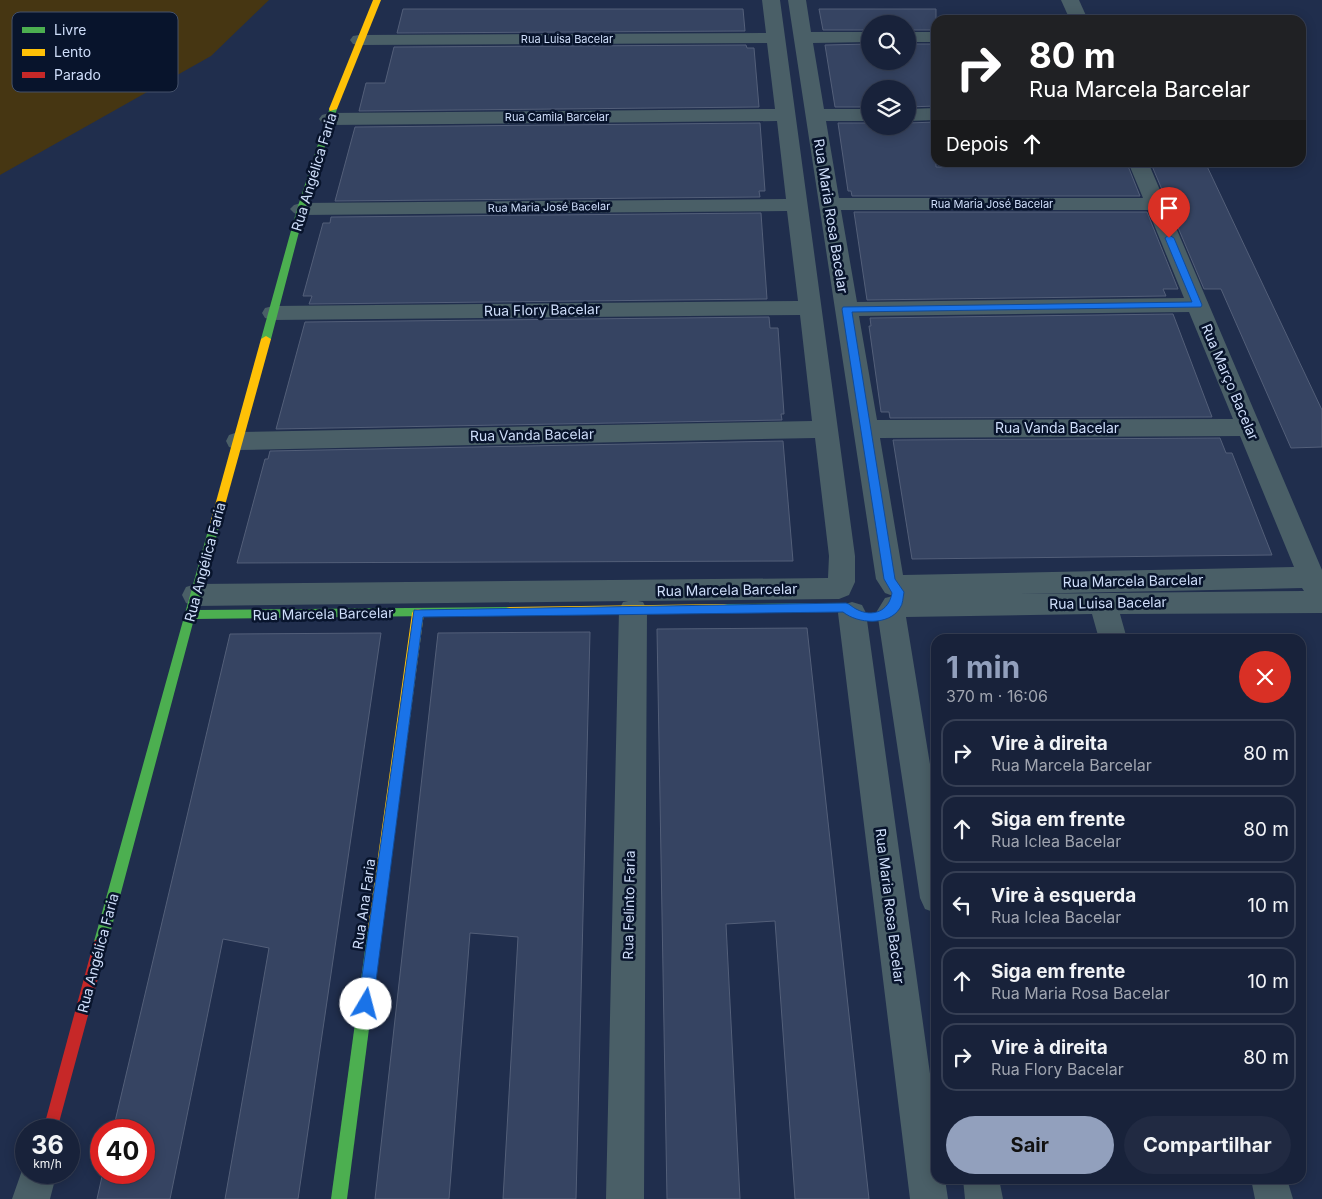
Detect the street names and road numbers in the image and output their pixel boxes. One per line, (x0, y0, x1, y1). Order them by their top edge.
street label: Rua Luisa Bacelar (521, 32, 613, 46)
street label: Rua Camila Barcelar (505, 110, 609, 124)
street label: Rua Angélica Faria (287, 111, 340, 233)
street label: Rua Maria Rosa Bacelar (811, 137, 852, 294)
street label: Rua Maria José Bacelar (931, 197, 1053, 211)
street label: Rua Maria José Bacelar (488, 199, 610, 215)
street label: Rua Flory Bacelar (484, 300, 600, 319)
street label: Rua Março Bacelar (1198, 321, 1263, 443)
street label: Rua Vanda Bacelar (995, 419, 1119, 436)
street label: Rua Vanda Bacelar (470, 425, 594, 444)
street label: Rua Angélica Faria (180, 500, 229, 623)
street label: Rua Marcela Barcelar (1062, 571, 1203, 590)
street label: Rua Marcela Barcelar (656, 580, 797, 599)
street label: Rua Luisa Bacelar (1049, 593, 1167, 612)
street label: Rua Marcela Barcelar (252, 604, 393, 623)
street label: Rua Maria Rosa Bacelar (873, 827, 908, 985)
street label: Rua Felinto Faria (619, 850, 638, 960)
street label: Rua Ana Faria (349, 858, 378, 950)
street label: Rua Angélica Faria (73, 891, 122, 1014)

